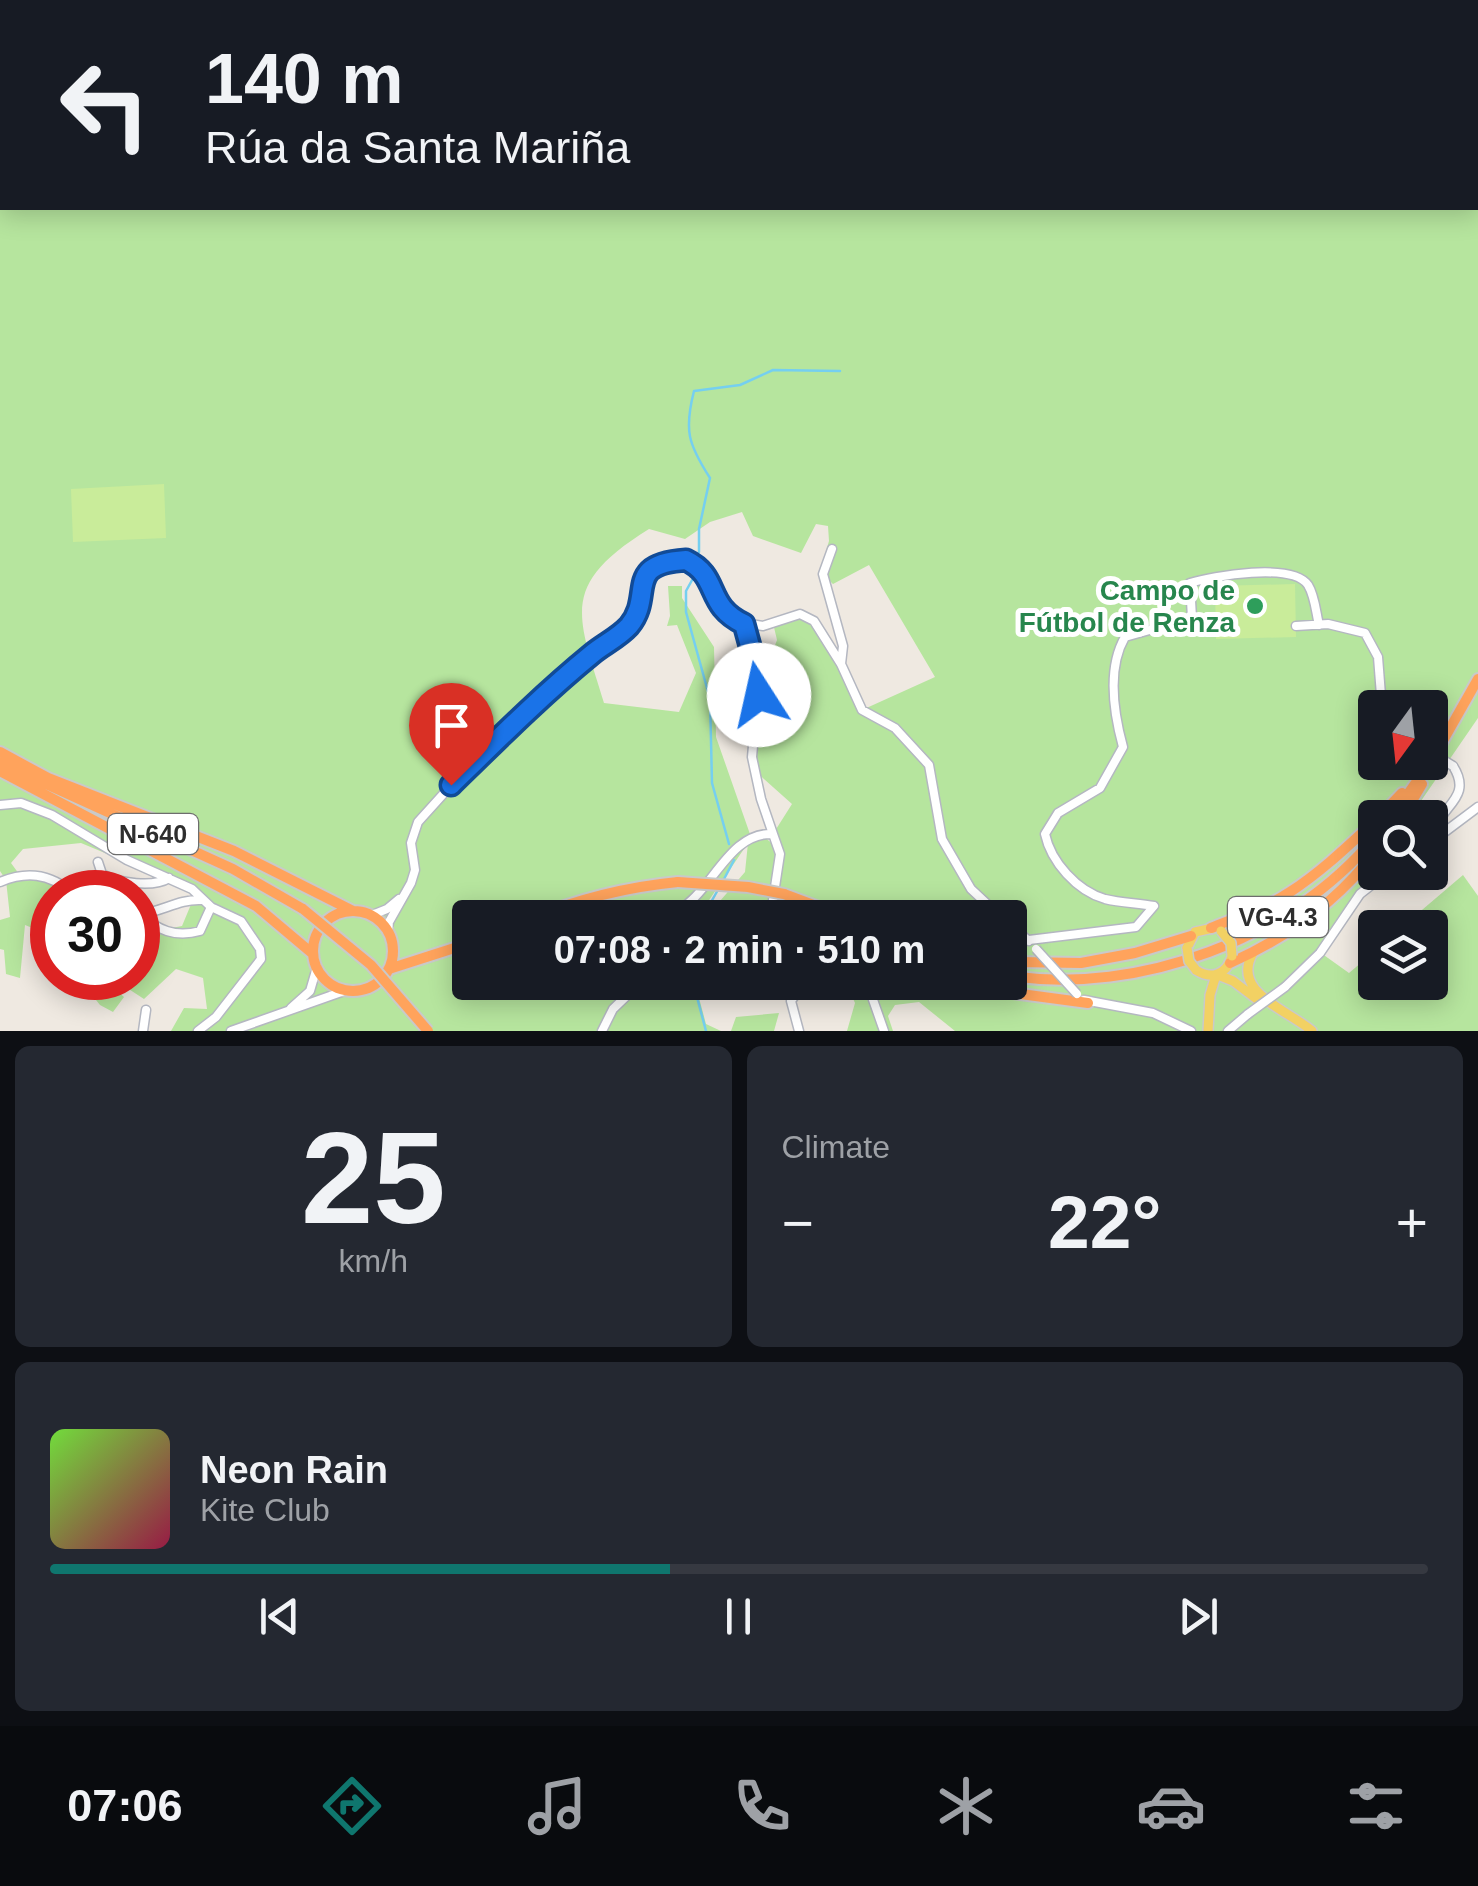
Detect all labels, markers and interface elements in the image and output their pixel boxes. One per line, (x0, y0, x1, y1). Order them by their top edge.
icon: left (40, 40, 170, 170)
text: 140 m (205, 40, 403, 118)
text: Rúa da Santa Mariña (205, 122, 630, 173)
place label: Campo de Fútbol de Renza (1019, 575, 1235, 638)
marker: Campo de Fútbol de Renza (1244, 595, 1266, 617)
position arrow (707, 643, 811, 747)
pin (409, 683, 494, 786)
north arrow (1358, 690, 1448, 780)
map controls (1358, 690, 1448, 1000)
icon: arrive (424, 698, 479, 753)
button: search (1358, 800, 1448, 890)
road number: N-640 (108, 814, 198, 854)
speed limit sign: 30 (30, 870, 160, 1000)
road number: VG-4.3 (1228, 897, 1328, 937)
button: layers (1358, 910, 1448, 1000)
text: 07:08 · 2 min · 510 m (554, 929, 925, 971)
text: 25 (301, 1105, 446, 1251)
text: Climate (782, 1129, 890, 1165)
text: 22° (1048, 1180, 1161, 1264)
text: − (782, 1192, 814, 1254)
text: + (1396, 1192, 1428, 1254)
text: km/h (339, 1243, 408, 1279)
text: Neon Rain (200, 1449, 388, 1491)
text: Kite Club (200, 1492, 330, 1528)
icon: previous (252, 1589, 307, 1644)
icon: pause (711, 1589, 766, 1644)
icon: next (1171, 1589, 1226, 1644)
icon: directions (317, 1771, 387, 1841)
icon: music (522, 1771, 592, 1841)
icon: phone (727, 1771, 797, 1841)
icon: climate (931, 1771, 1001, 1841)
icon: car (1136, 1771, 1206, 1841)
icon: filters (1341, 1771, 1411, 1841)
text: 07:06 (67, 1780, 182, 1831)

